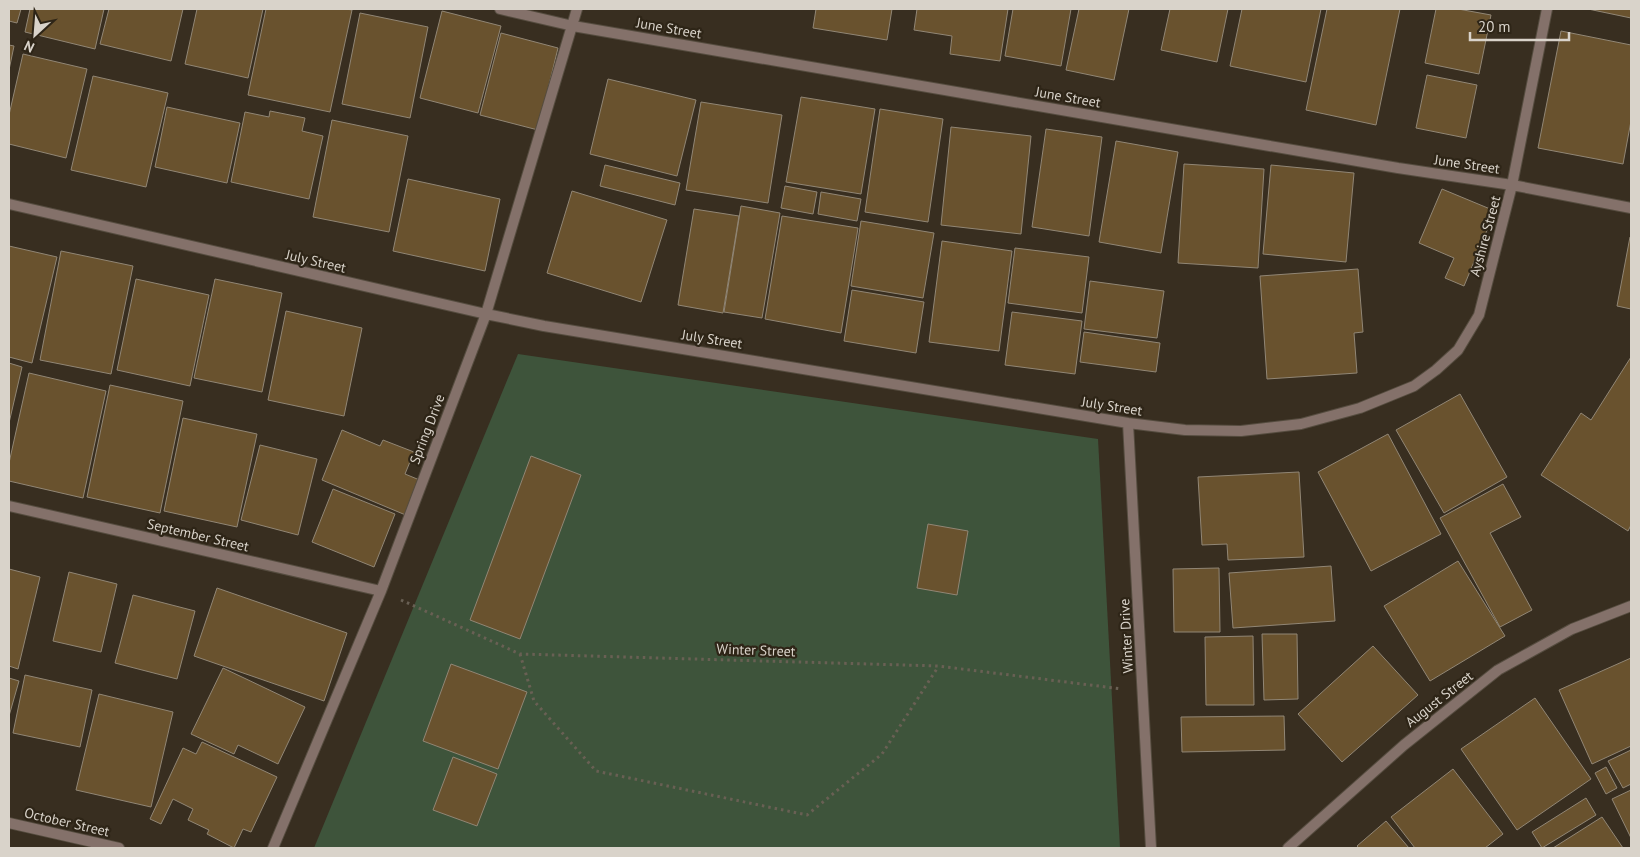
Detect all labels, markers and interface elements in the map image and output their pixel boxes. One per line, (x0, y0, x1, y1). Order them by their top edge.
north arrow (10, 10, 60, 60)
scale bar (1470, 10, 1569, 42)
street label: June Street (634, 13, 703, 43)
text: 20 m (1478, 17, 1511, 36)
text: N (21, 37, 37, 57)
street label: June Street (1033, 82, 1102, 112)
street label: June Street (1432, 150, 1501, 178)
street label: Ayshire Street (1466, 193, 1504, 278)
street label: July Street (283, 245, 348, 277)
street label: July Street (679, 325, 744, 353)
street label: Spring Drive (405, 391, 449, 467)
street label: July Street (1079, 392, 1144, 420)
street label: September Street (145, 515, 251, 556)
street label: Winter Drive (1115, 598, 1137, 674)
street label: Winter Street (716, 640, 796, 660)
street label: August Street (1402, 667, 1477, 731)
street label: October Street (23, 803, 112, 841)

